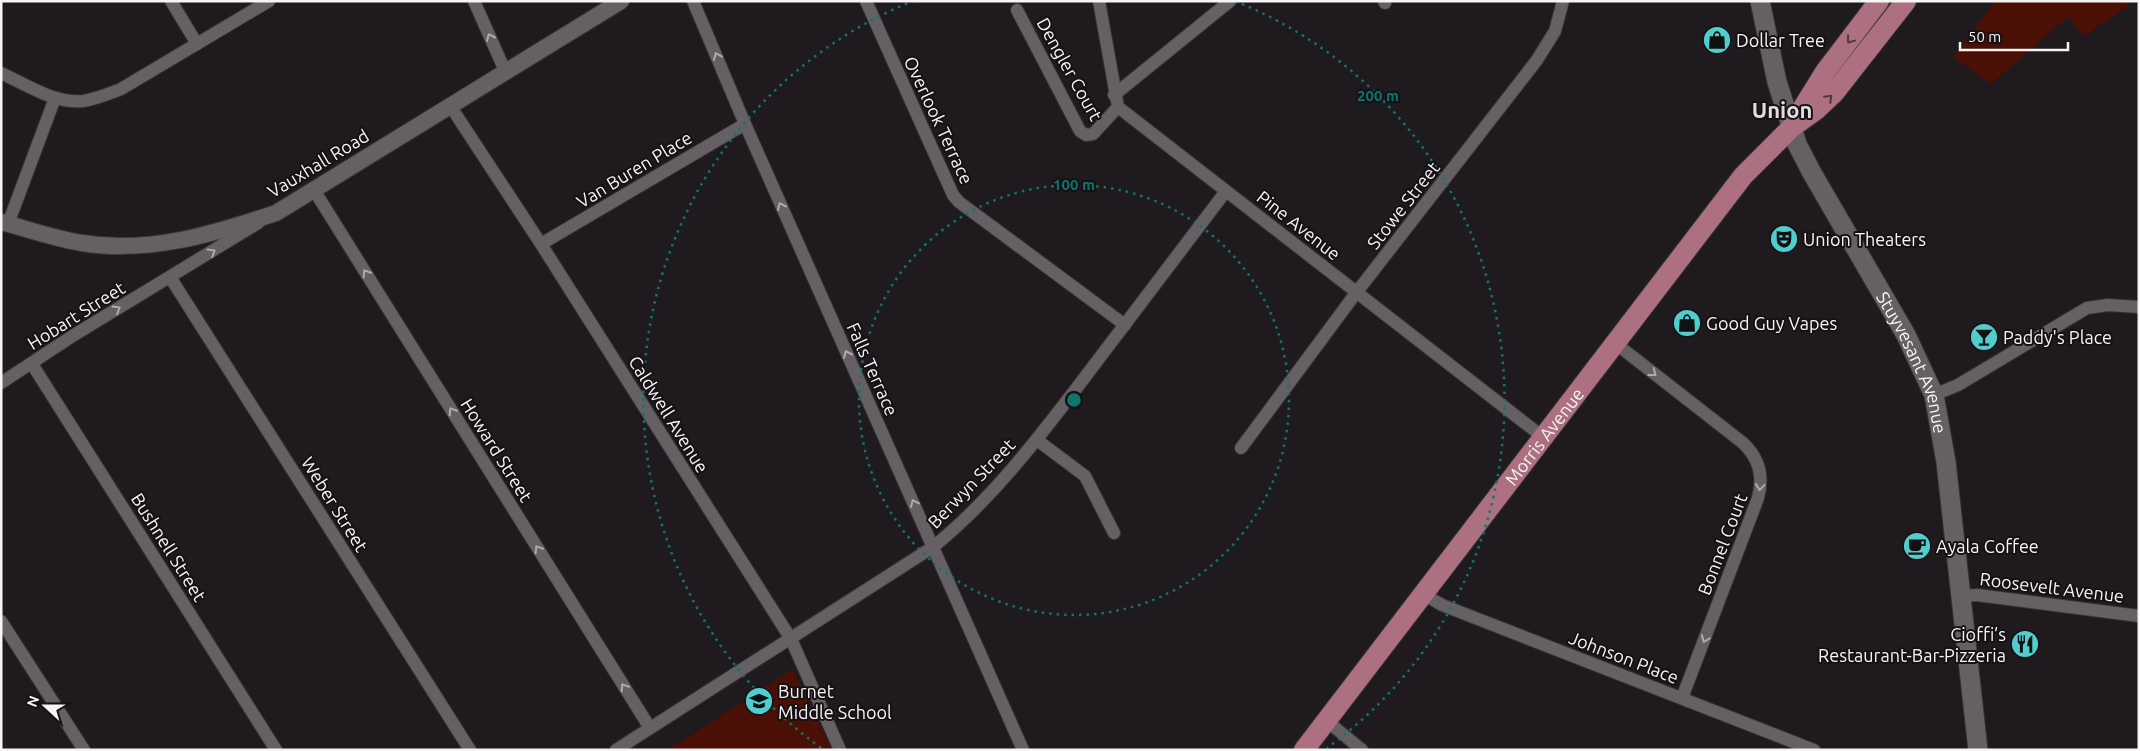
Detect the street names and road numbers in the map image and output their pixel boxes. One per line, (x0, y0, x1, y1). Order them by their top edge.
street label: Dengler Court (1033, 14, 1107, 124)
street label: Overlook Terrace (901, 53, 977, 187)
street label: Vauxhall Road (264, 125, 372, 201)
street label: Van Buren Place (573, 127, 695, 211)
street label: Stowe Street (1363, 157, 1443, 253)
street label: Pine Avenue (1253, 186, 1345, 264)
street label: Hobart Street (24, 277, 128, 353)
street label: Stuyvesant Avenue (1873, 288, 1951, 435)
street label: Falls Terrace (844, 319, 902, 419)
street label: Caldwell Avenue (625, 352, 713, 476)
street label: Morris Avenue (1501, 384, 1587, 489)
street label: Howard Street (457, 395, 537, 505)
street label: Berwyn Street (923, 434, 1019, 532)
street label: Weber Street (298, 453, 372, 555)
street label: Bushnell Street (128, 489, 210, 605)
street label: Bonnel Court (1693, 490, 1751, 598)
street label: Roosevelt Avenue (1979, 568, 2125, 606)
street label: Johnson Place (1566, 627, 1682, 687)

